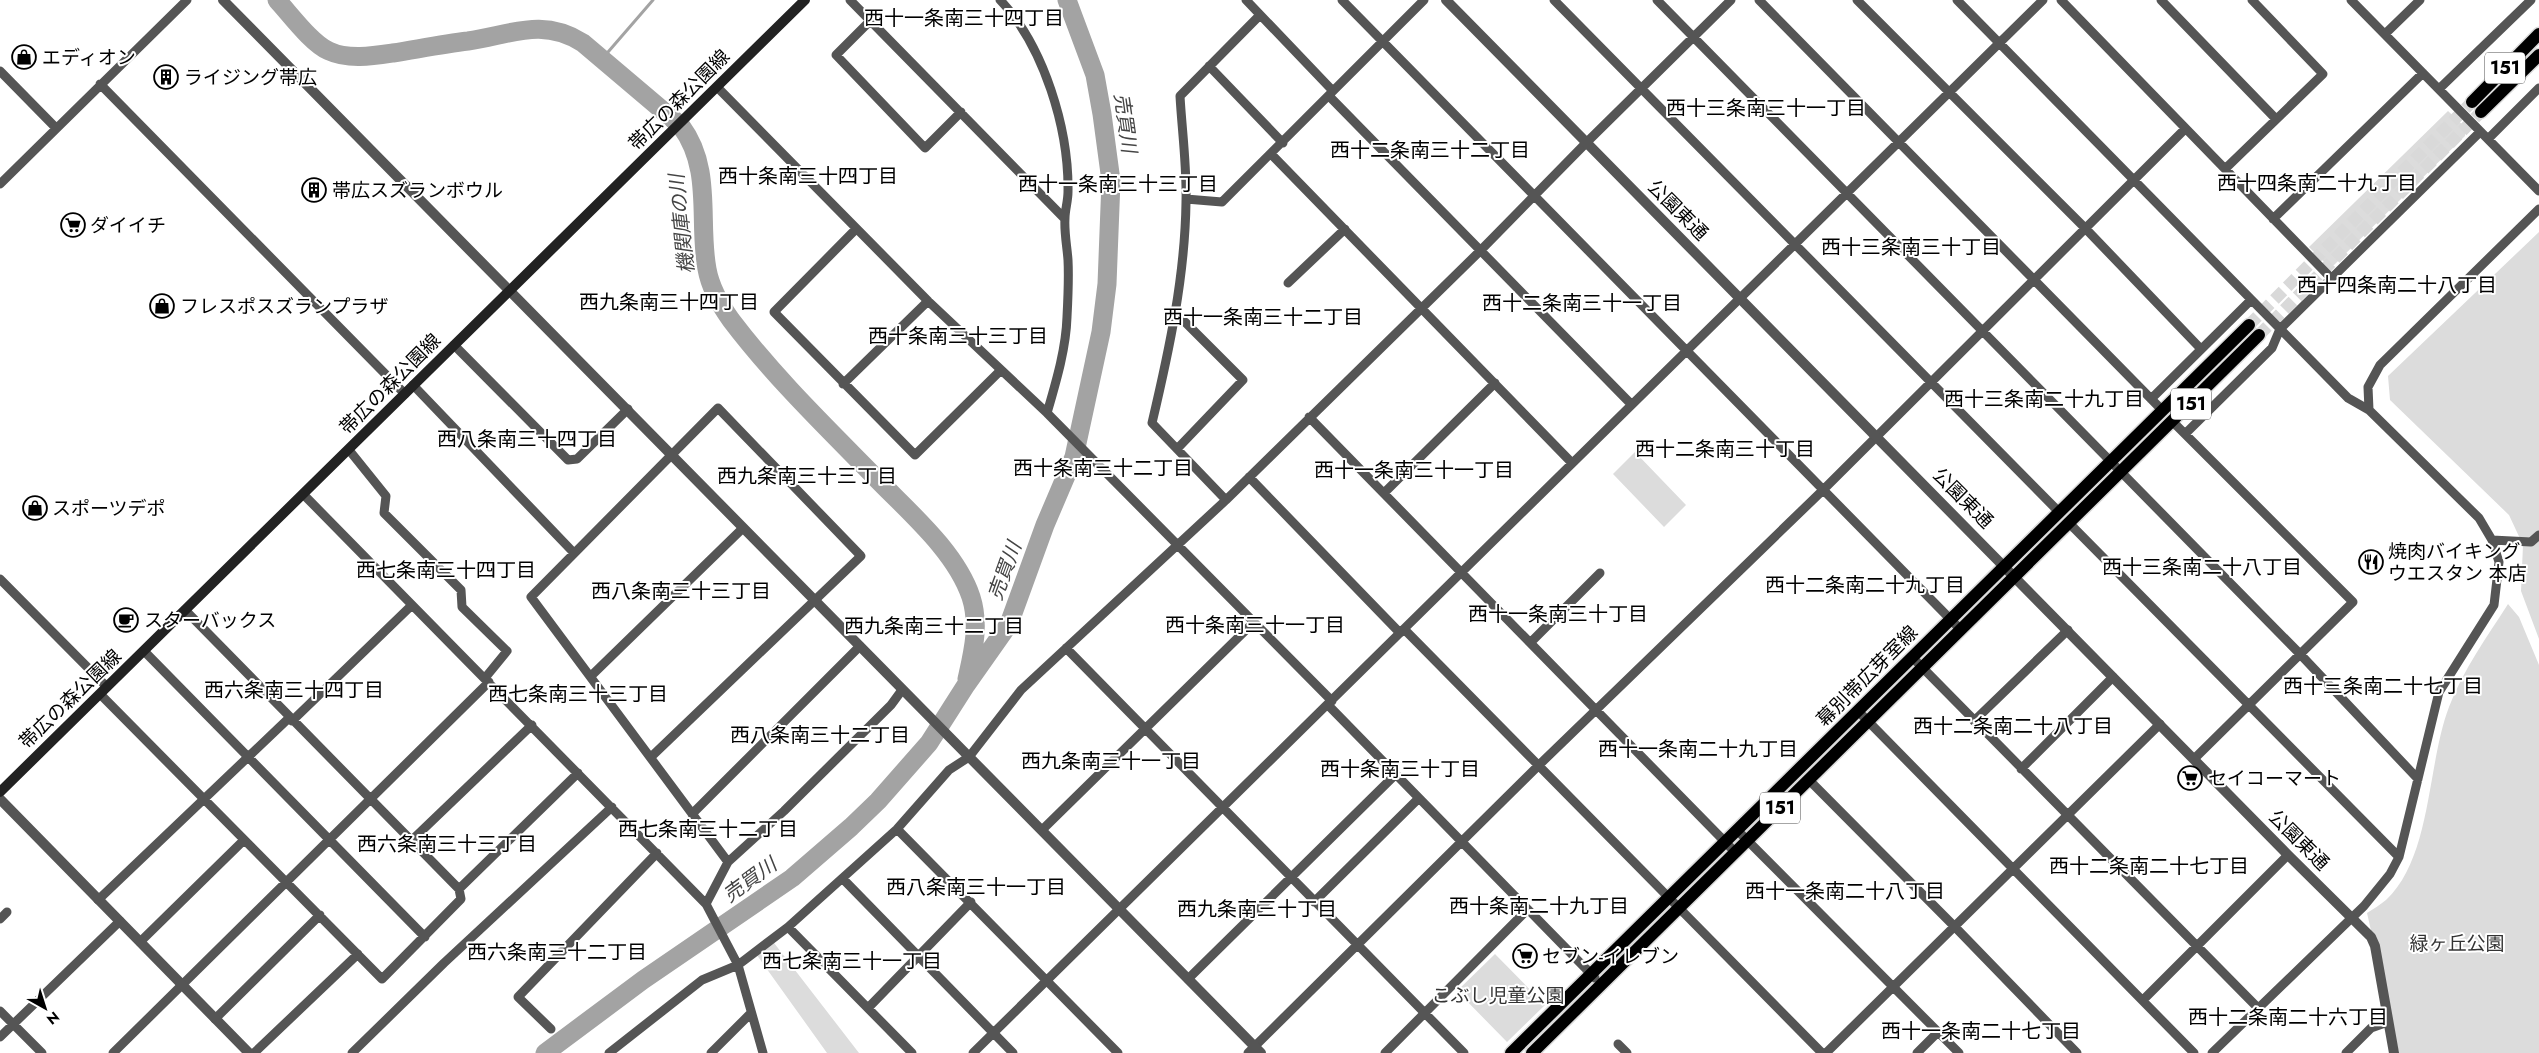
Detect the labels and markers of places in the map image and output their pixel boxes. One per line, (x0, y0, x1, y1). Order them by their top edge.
shop icon: エディオン (11, 44, 37, 70)
place label: エディオン (42, 44, 136, 71)
building icon: ライジング帯広 (153, 64, 179, 90)
place label: ライジング帯広 (184, 64, 317, 91)
building icon: 帯広スズランボウル (301, 177, 327, 203)
place label: 帯広スズランボウル (332, 177, 503, 204)
supermarket icon: ダイイチ (60, 212, 86, 238)
place label: ダイイチ (90, 212, 166, 239)
shop icon: フレスポスズランプラザ (149, 293, 175, 319)
place label: フレスポスズランプラザ (180, 293, 388, 320)
shop icon: スポーツデポ (22, 495, 48, 521)
place label: スポーツデポ (52, 495, 166, 522)
place label: 焼肉バイキング ウエスタン 本店 (2388, 538, 2527, 587)
restaurant icon: 焼肉バイキング ウエスタン 本店 (2358, 549, 2384, 575)
cafe icon: スターバックス (113, 607, 139, 633)
place label: スターバックス (144, 607, 276, 634)
supermarket icon: セイコーマート (2177, 765, 2203, 791)
place label: セイコーマート (2208, 765, 2341, 792)
supermarket icon: セブン-イレブン (1512, 943, 1538, 969)
place label: セブン-イレブン (1542, 943, 1679, 970)

